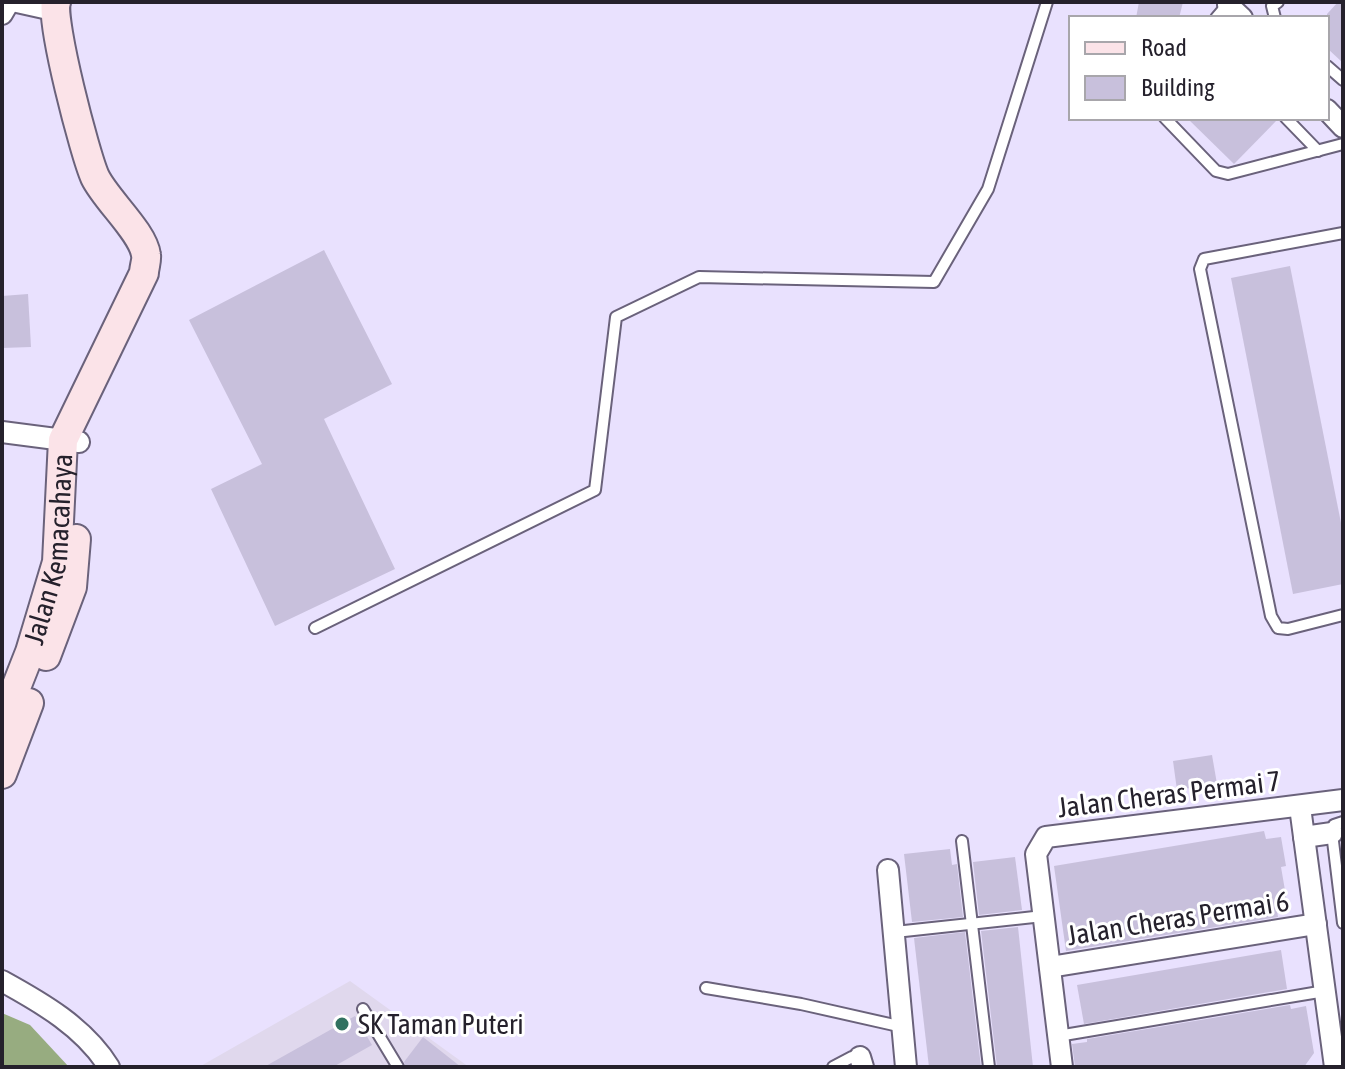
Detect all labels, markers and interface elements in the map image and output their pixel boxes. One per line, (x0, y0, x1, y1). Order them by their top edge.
legend (1069, 16, 1329, 120)
text: Road (1141, 34, 1187, 61)
text: Building (1141, 74, 1215, 101)
street label: Jalan Kemacahaya (17, 453, 78, 648)
street label: Jalan Cheras Permai 7 (1056, 764, 1282, 824)
street label: Jalan Cheras Permai 6 (1065, 885, 1291, 951)
place label: SK Taman Puteri (358, 1008, 524, 1040)
marker: SK Taman Puteri (333, 1015, 351, 1033)

